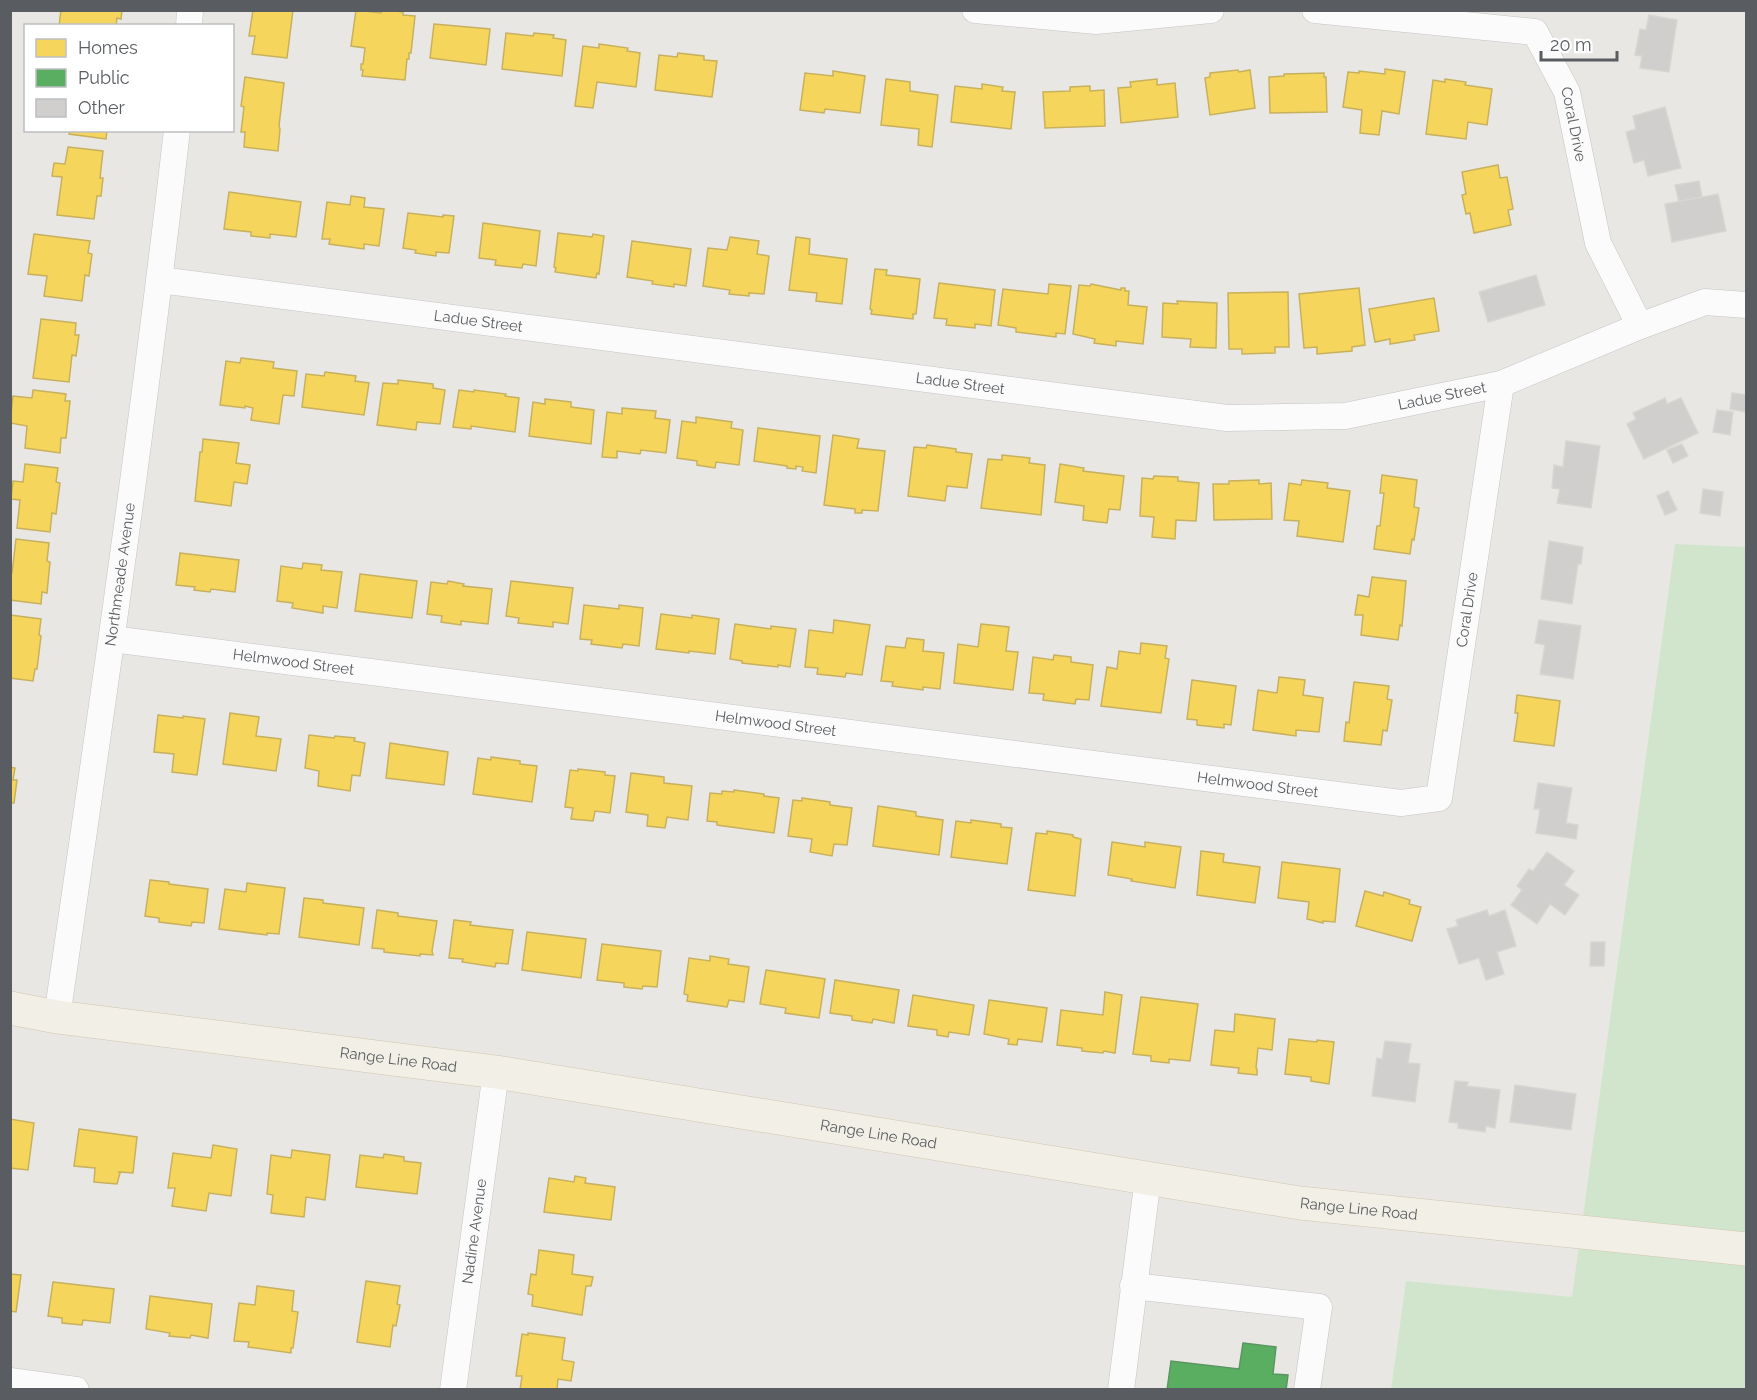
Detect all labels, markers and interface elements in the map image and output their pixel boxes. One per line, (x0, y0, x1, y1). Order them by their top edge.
legend (24, 24, 234, 132)
scale bar (1541, 24, 1618, 62)
text: 20 m (1550, 34, 1592, 55)
text: Homes (78, 37, 138, 58)
text: Public (78, 67, 130, 88)
street label: Coral Drive (1557, 85, 1590, 163)
text: Other (78, 97, 126, 118)
street label: Ladue Street (433, 307, 524, 336)
street label: Ladue Street (915, 369, 1006, 398)
street label: Ladue Street (1396, 378, 1488, 414)
street label: Northmeade Avenue (101, 502, 139, 647)
street label: Coral Drive (1453, 571, 1482, 649)
street label: Helmwood Street (232, 645, 355, 679)
street label: Helmwood Street (714, 707, 837, 740)
street label: Helmwood Street (1196, 768, 1319, 801)
street label: Range Line Road (339, 1044, 458, 1076)
street label: Range Line Road (819, 1116, 938, 1153)
street label: Nadine Avenue (458, 1178, 490, 1285)
street label: Range Line Road (1299, 1194, 1418, 1224)

